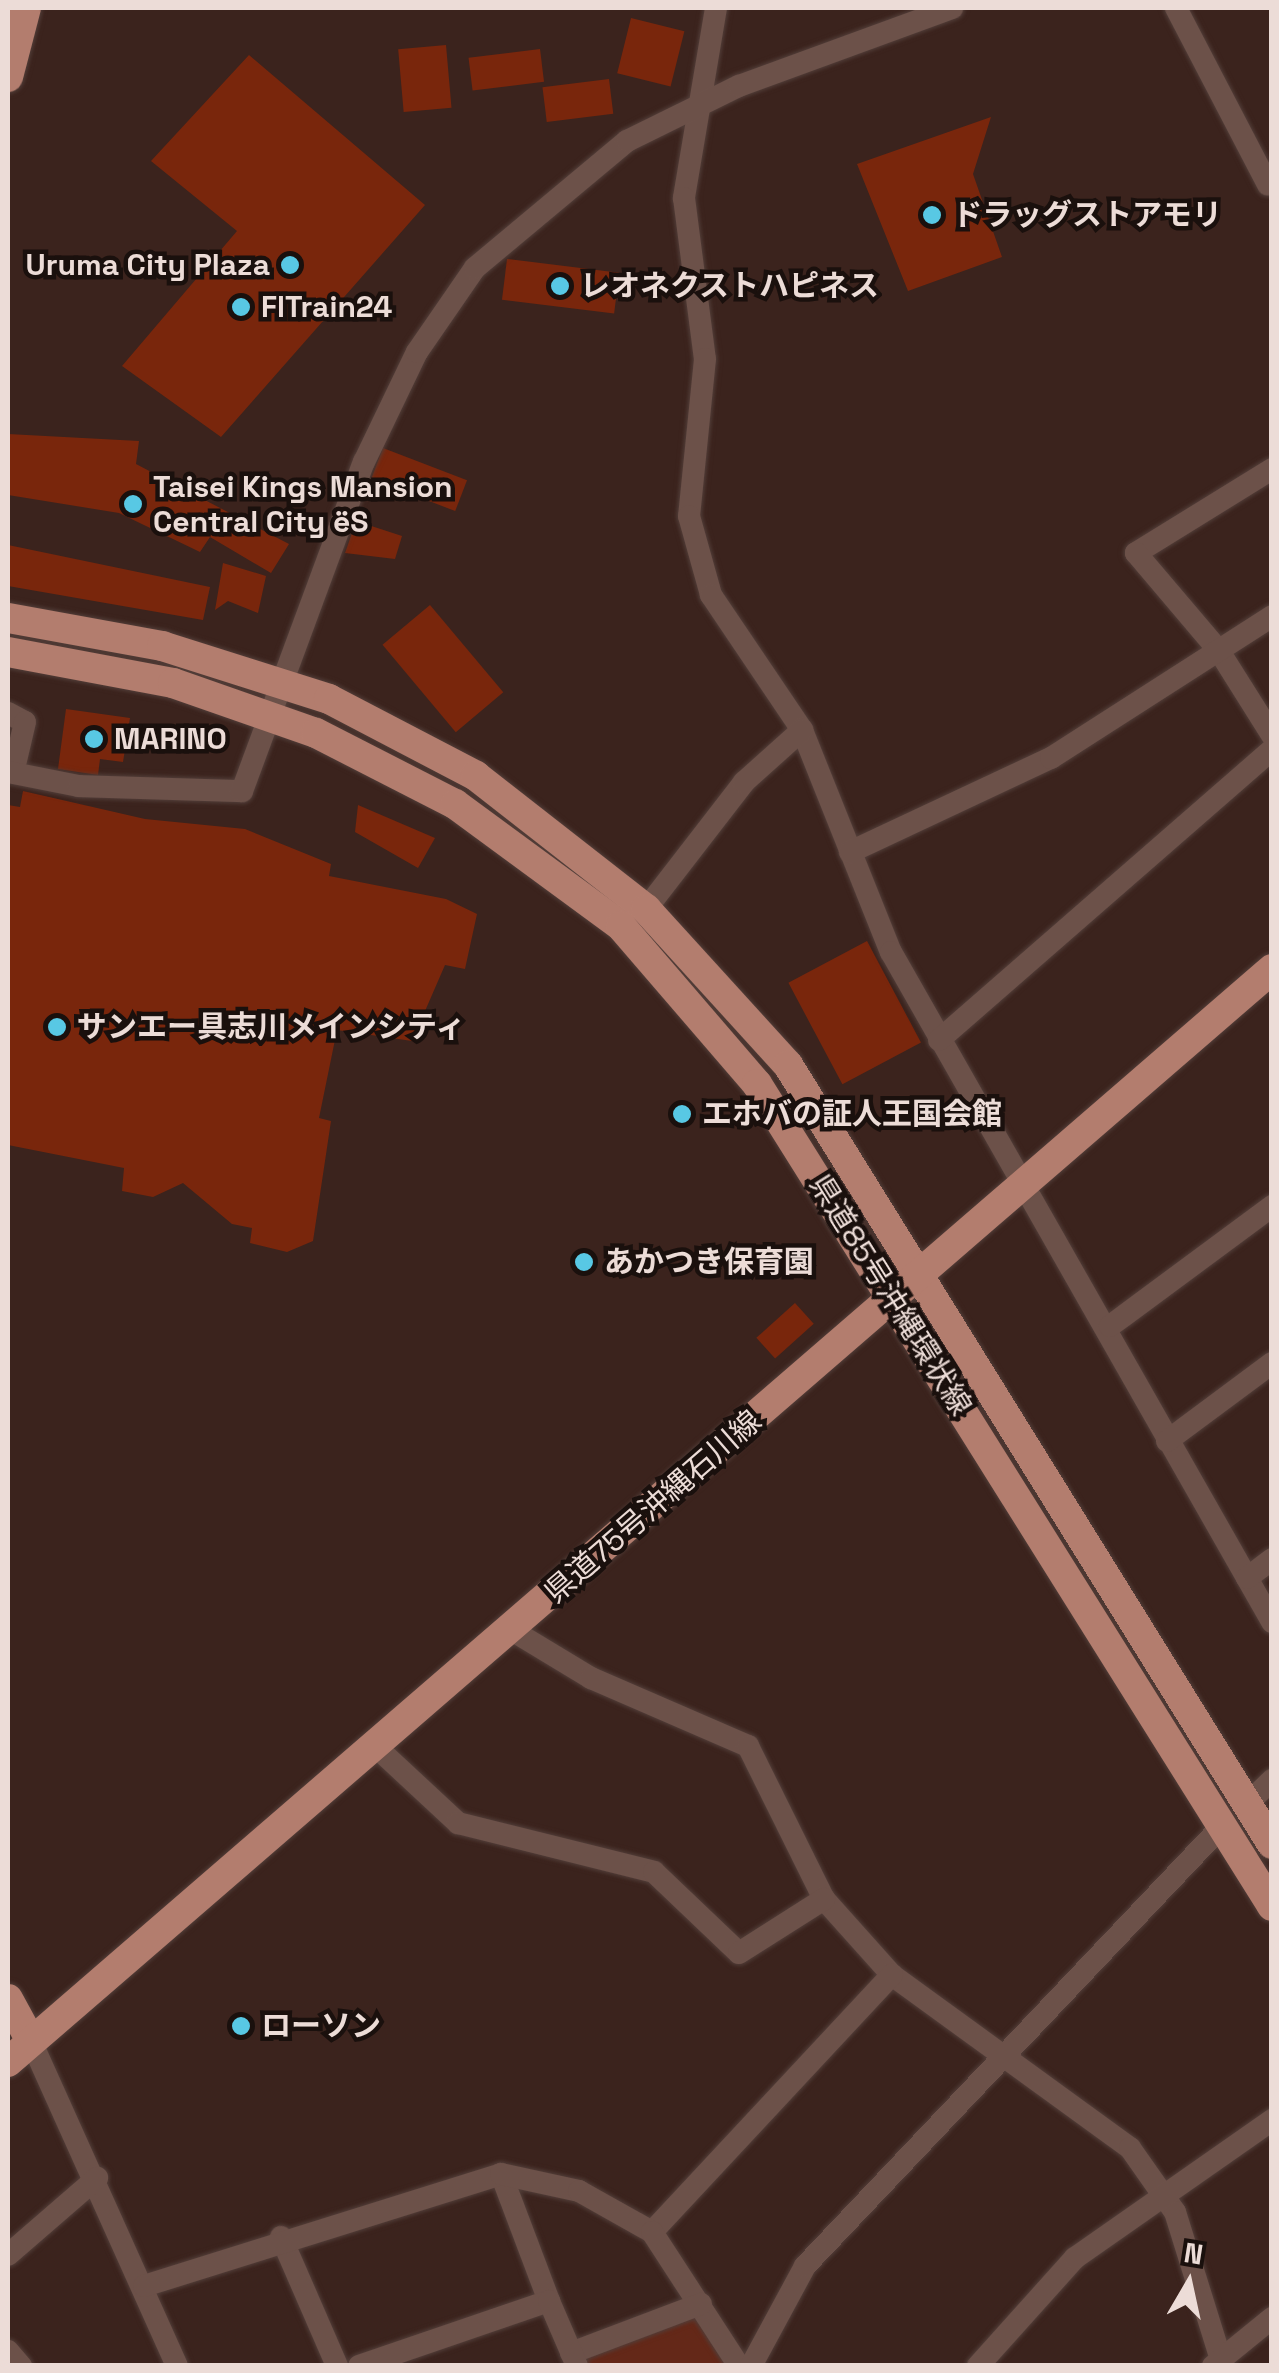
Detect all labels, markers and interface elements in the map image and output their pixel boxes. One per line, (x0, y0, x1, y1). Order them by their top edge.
place label: ドラッグストアモリ (952, 197, 1222, 233)
marker: ドラッグストアモリ (921, 204, 943, 226)
place label: Uruma City Plaza (26, 247, 270, 283)
marker: Uruma City Plaza (279, 254, 301, 276)
place label: レオネクストハピネス (580, 268, 880, 304)
marker: レオネクストハピネス (549, 275, 571, 297)
place label: FITrain24 (261, 289, 392, 325)
marker: FITrain24 (230, 296, 252, 318)
place label: Taisei Kings Mansion Central City ëS (153, 469, 453, 540)
marker: Taisei Kings Mansion Central City ëS (122, 493, 144, 515)
place label: MARINO (114, 721, 227, 757)
marker: MARINO (83, 728, 105, 750)
place label: サンエー具志川メインシティ (77, 1009, 467, 1045)
marker: サンエー具志川メインシティ (46, 1016, 68, 1038)
place label: エホバの証人王国会館 (702, 1096, 1002, 1132)
marker: エホバの証人王国会館 (671, 1103, 693, 1125)
street label: 県道85号沖縄環状線 (801, 1168, 979, 1422)
place label: あかつき保育園 (604, 1244, 814, 1280)
marker: あかつき保育園 (573, 1251, 595, 1273)
street label: 県道75号沖縄石川線 (537, 1403, 769, 1611)
place label: ローソン (261, 2008, 381, 2044)
marker: ローソン (230, 2015, 252, 2037)
north arrow (1139, 2233, 1239, 2333)
text: N (1182, 2234, 1206, 2273)

